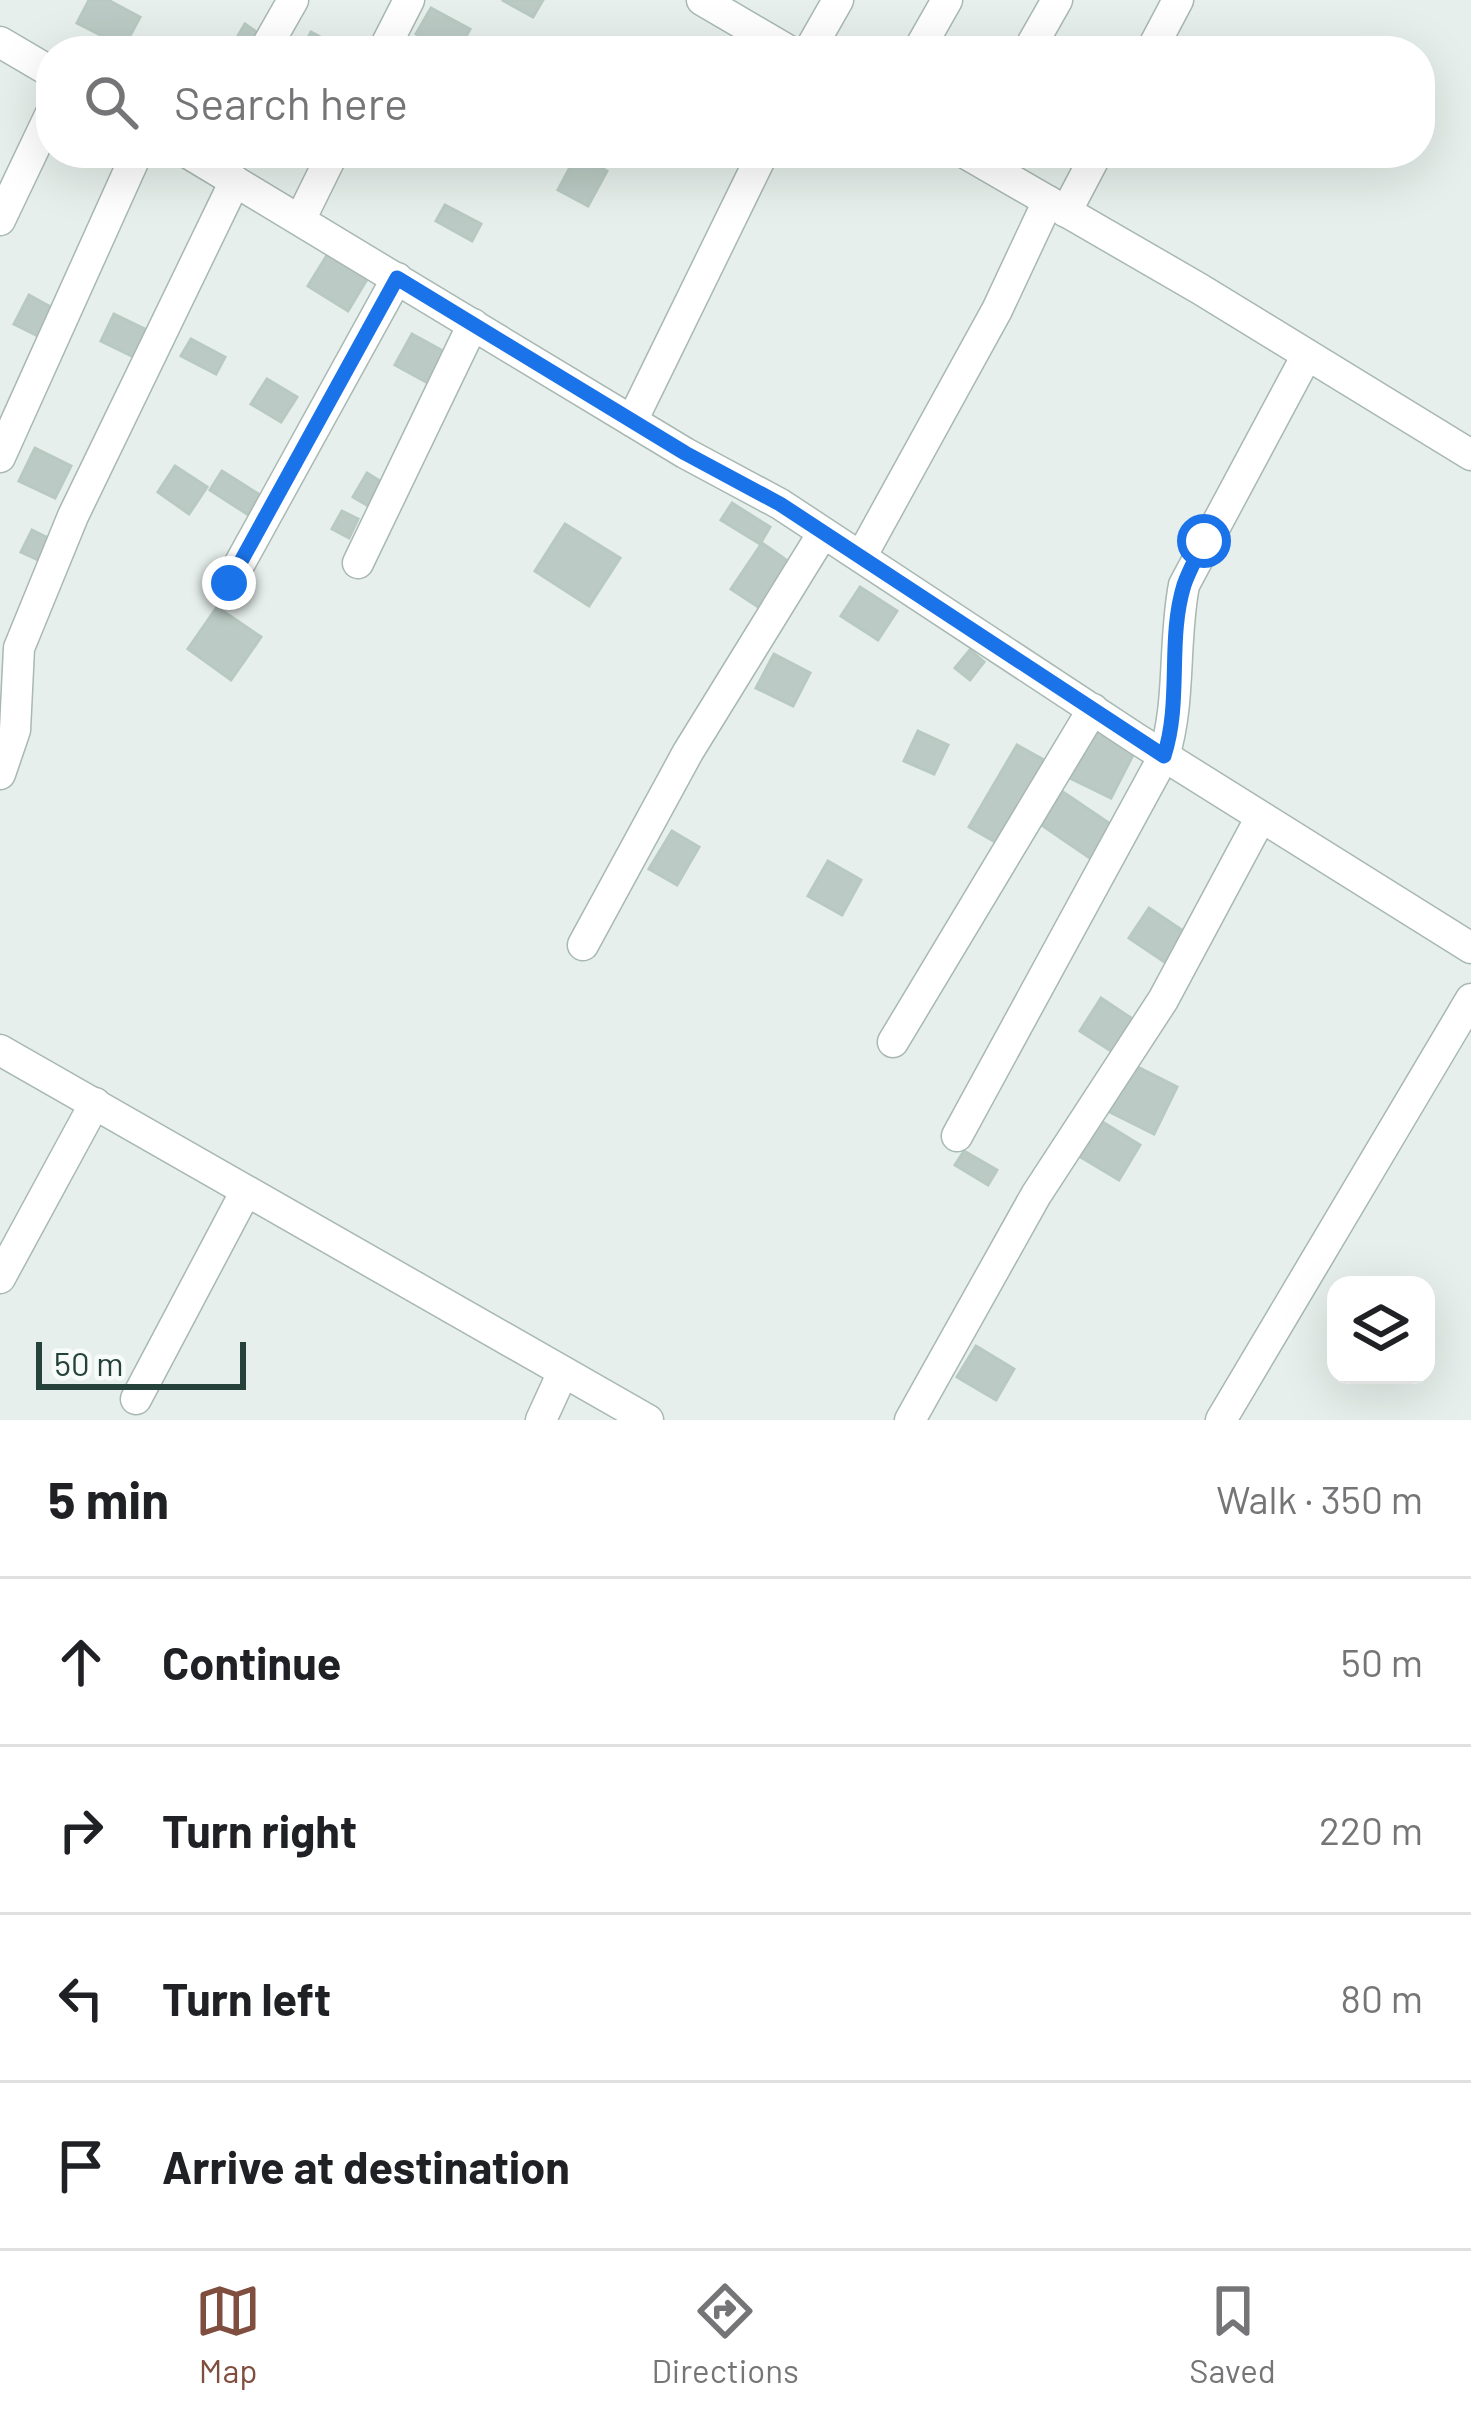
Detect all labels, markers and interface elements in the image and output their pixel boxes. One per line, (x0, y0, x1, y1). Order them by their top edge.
search box (36, 36, 1435, 168)
icon: search (78, 69, 144, 135)
text: Search here (174, 75, 408, 129)
route start (1177, 514, 1231, 568)
route end (202, 556, 256, 610)
map controls (1327, 1276, 1435, 1384)
button: layers (1327, 1276, 1435, 1384)
scale bar (36, 1336, 246, 1389)
text: 50 m (54, 1343, 124, 1383)
text: 5 min (48, 1468, 169, 1529)
text: Walk · 350 m (1216, 1475, 1423, 1522)
icon: ahead (48, 1629, 114, 1695)
text: Continue (162, 1635, 341, 1689)
text: 50 m (1341, 1638, 1423, 1685)
icon: right (48, 1797, 114, 1863)
text: Turn right (162, 1803, 357, 1857)
text: 220 m (1319, 1806, 1423, 1853)
icon: left (48, 1965, 114, 2031)
text: Turn left (162, 1971, 331, 2025)
text: 80 m (1341, 1974, 1423, 2021)
icon: arrive (48, 2133, 114, 2199)
text: Arrive at destination (162, 2139, 570, 2193)
tab: Map (195, 2278, 261, 2390)
tab: Directions (651, 2278, 799, 2390)
tab: Saved (1189, 2278, 1276, 2390)

